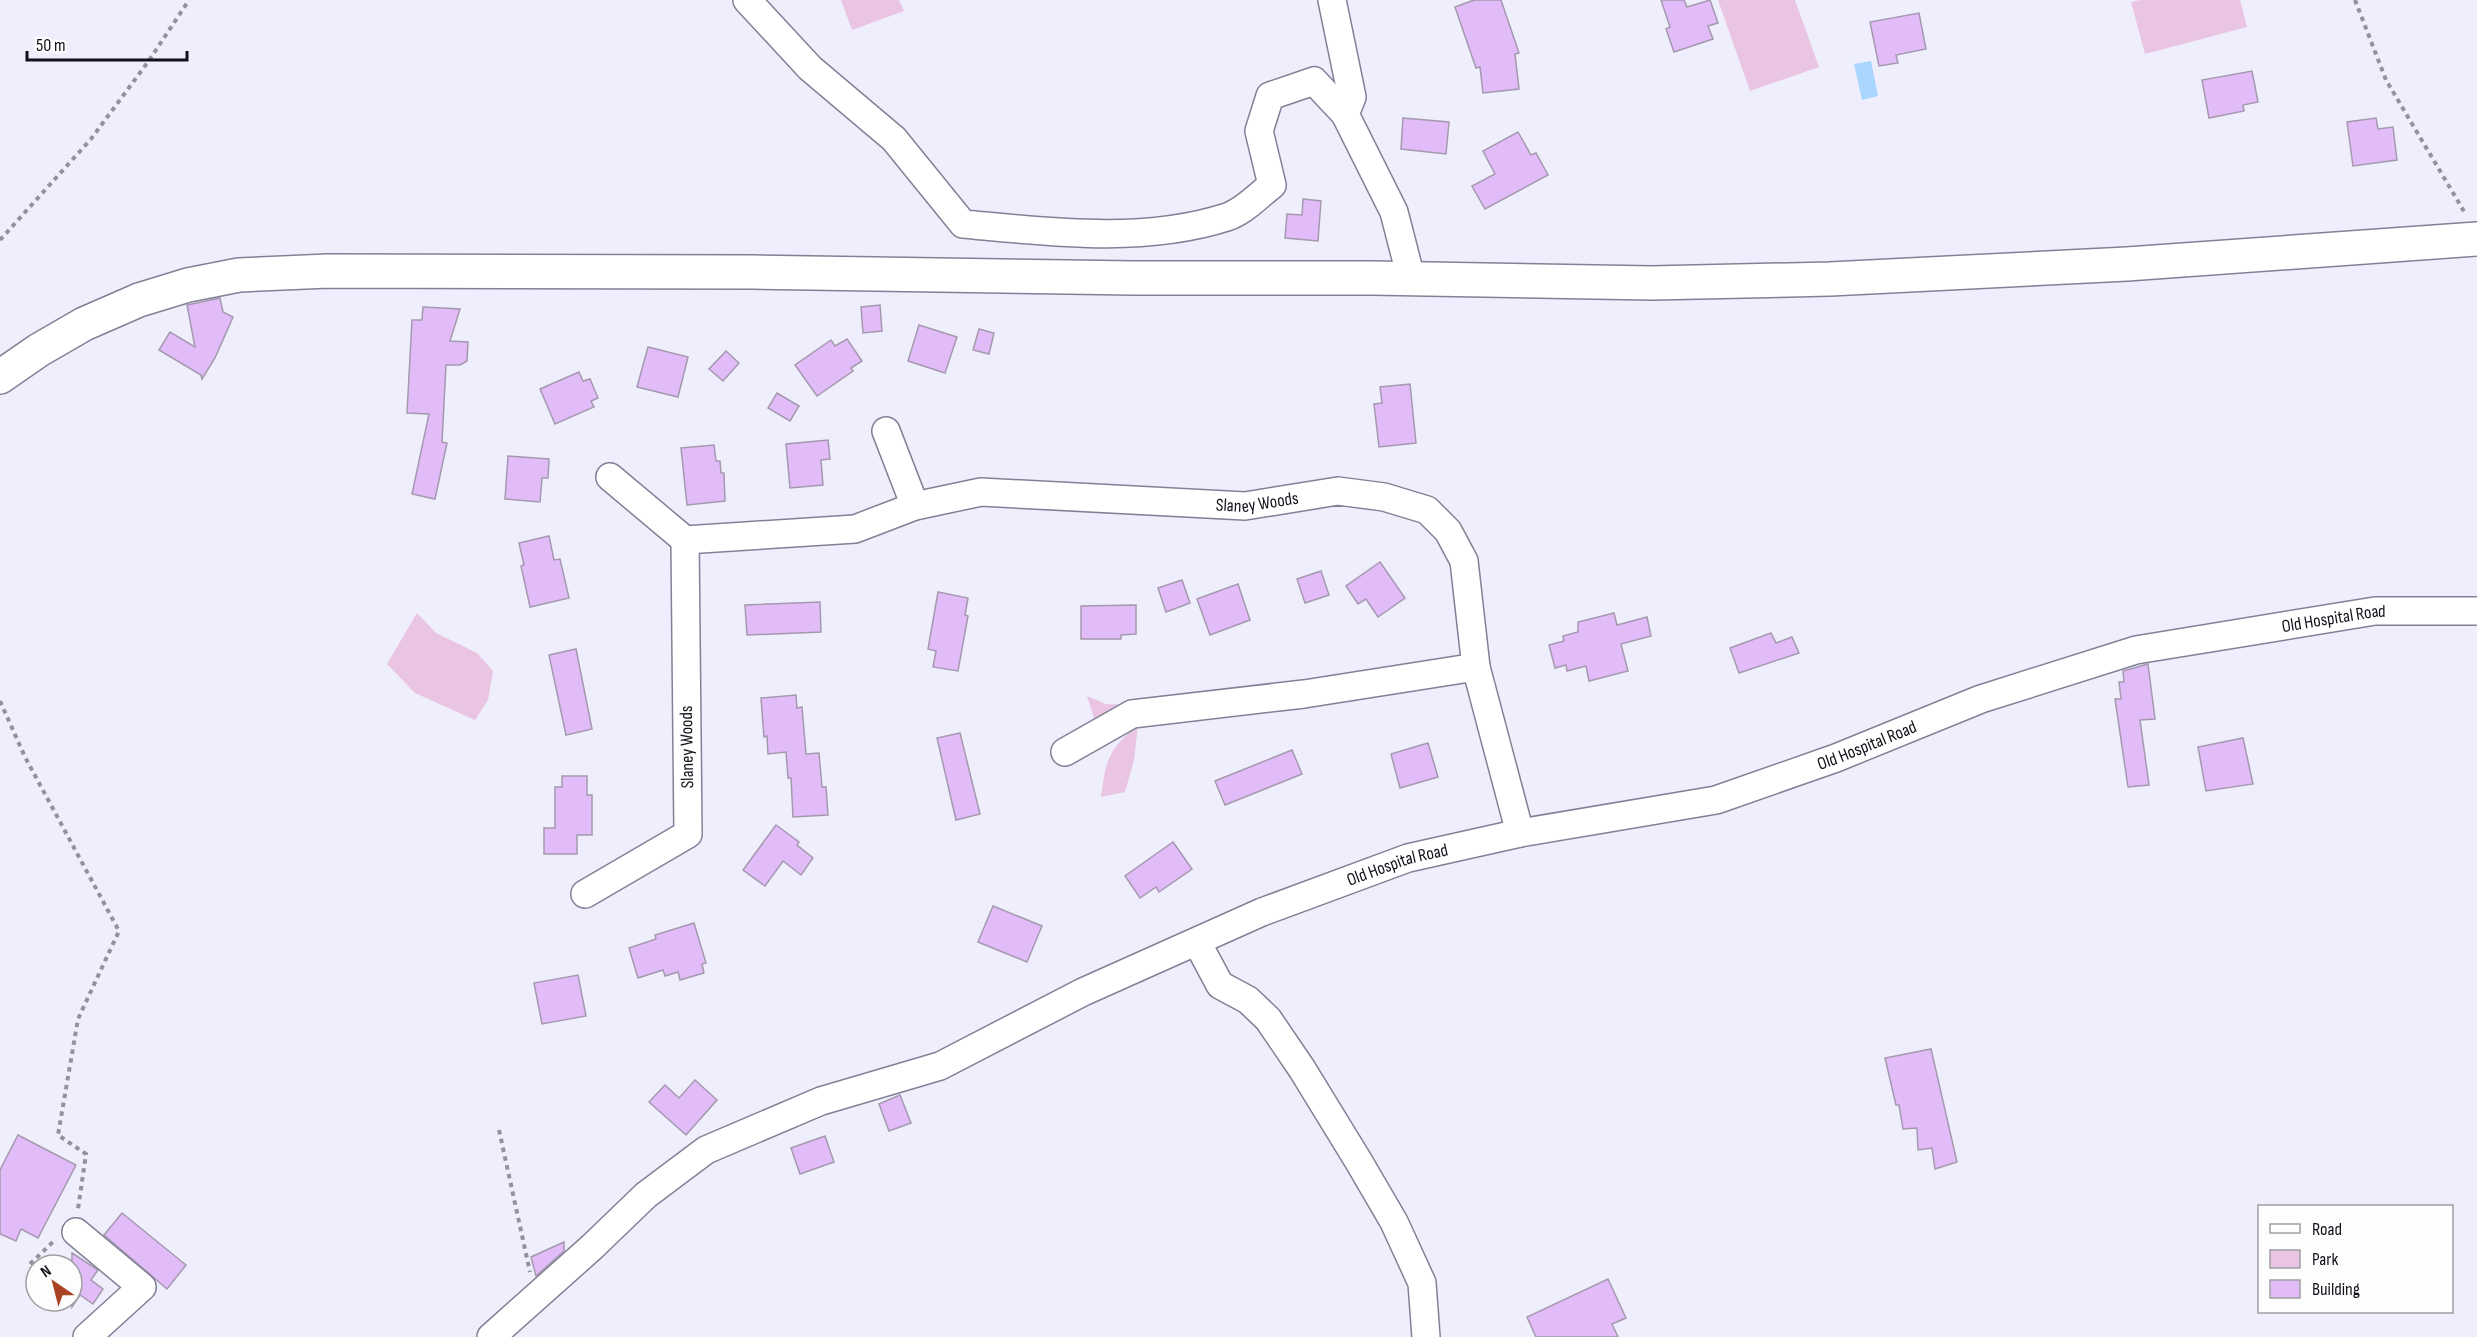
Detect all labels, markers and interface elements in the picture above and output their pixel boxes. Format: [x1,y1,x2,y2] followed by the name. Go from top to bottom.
[27,24,188,62] scale bar
[36,35,66,56] text: 50 m
[1215,487,1300,517] street label: Slaney Woods
[2280,600,2386,637] street label: Old Hospital Road
[676,705,698,789] street label: Slaney Woods
[1814,716,1920,774] street label: Old Hospital Road
[1344,839,1450,890] street label: Old Hospital Road
[2258,1205,2453,1313] legend
[2312,1219,2342,1240] text: Road
[2312,1249,2338,1270] text: Park
[24,1253,84,1313] north arrow
[37,1262,55,1282] text: N
[2312,1279,2360,1300] text: Building

